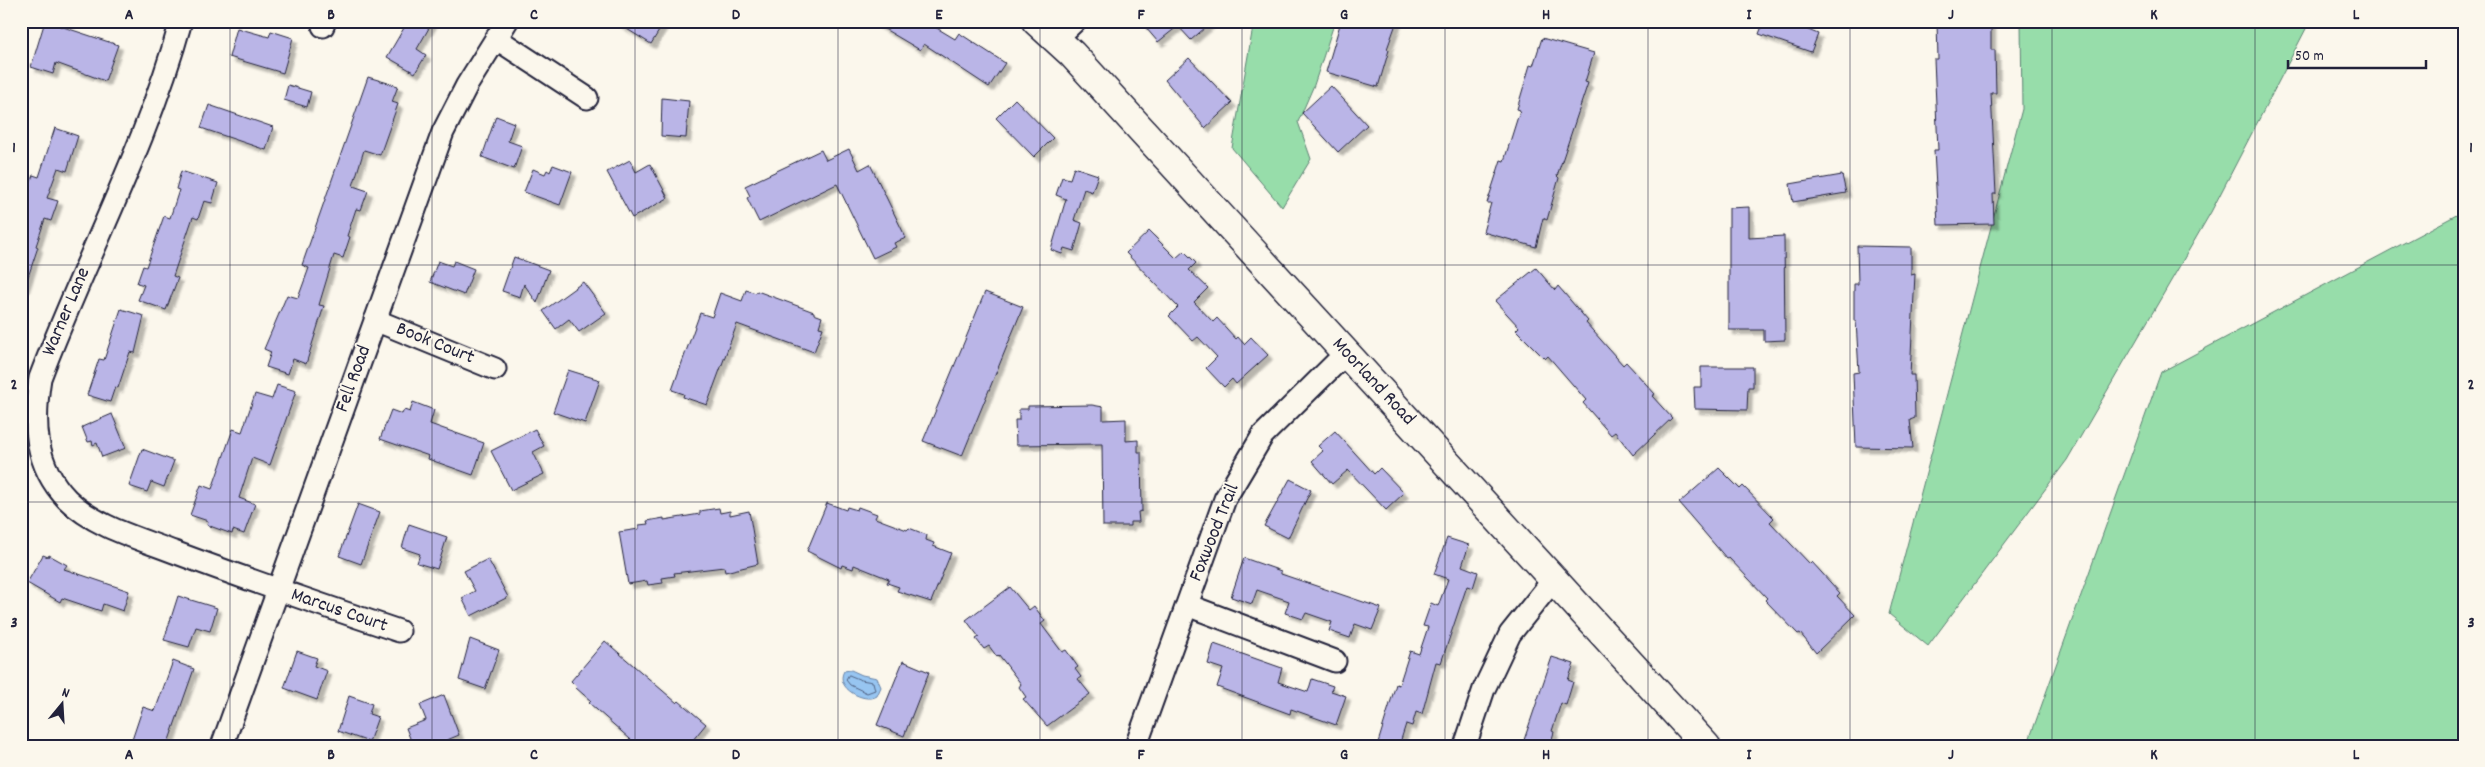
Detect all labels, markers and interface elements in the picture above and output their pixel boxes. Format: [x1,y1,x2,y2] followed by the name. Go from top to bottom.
[125,4,134,27] text: A
[327,4,335,27] text: B
[530,4,538,27] text: C
[732,4,741,27] text: D
[935,4,943,27] text: E
[1137,4,1145,27] text: F
[1340,4,1348,27] text: G
[1542,4,1550,27] text: H
[1747,4,1753,27] text: I
[1948,4,1954,27] text: J
[2150,4,2158,27] text: K
[2353,4,2360,27] text: L
[2288,38,2425,70] scale bar
[2295,46,2324,68] text: 50 m
[12,137,16,160] text: 1
[2469,137,2473,160] text: 1
[36,263,98,361] street label: Warner Lane
[392,316,478,372] street label: Book Court
[1325,332,1421,432] street label: Moorland Road
[329,342,379,416] street label: Fell Road
[11,374,18,397] text: 2
[2468,374,2475,397] text: 2
[1183,480,1247,586] street label: Foxwood Trail
[287,581,391,641] street label: Marcus Court
[10,612,18,635] text: 3
[2467,612,2475,635] text: 3
[38,680,88,730] north arrow
[59,683,72,704] text: N
[125,744,134,767] text: A
[327,744,335,767] text: B
[530,744,538,767] text: C
[732,744,741,767] text: D
[935,744,943,767] text: E
[1137,744,1145,767] text: F
[1340,744,1348,767] text: G
[1542,744,1550,767] text: H
[1747,744,1753,767] text: I
[1948,744,1954,767] text: J
[2150,744,2158,767] text: K
[2353,744,2360,767] text: L

